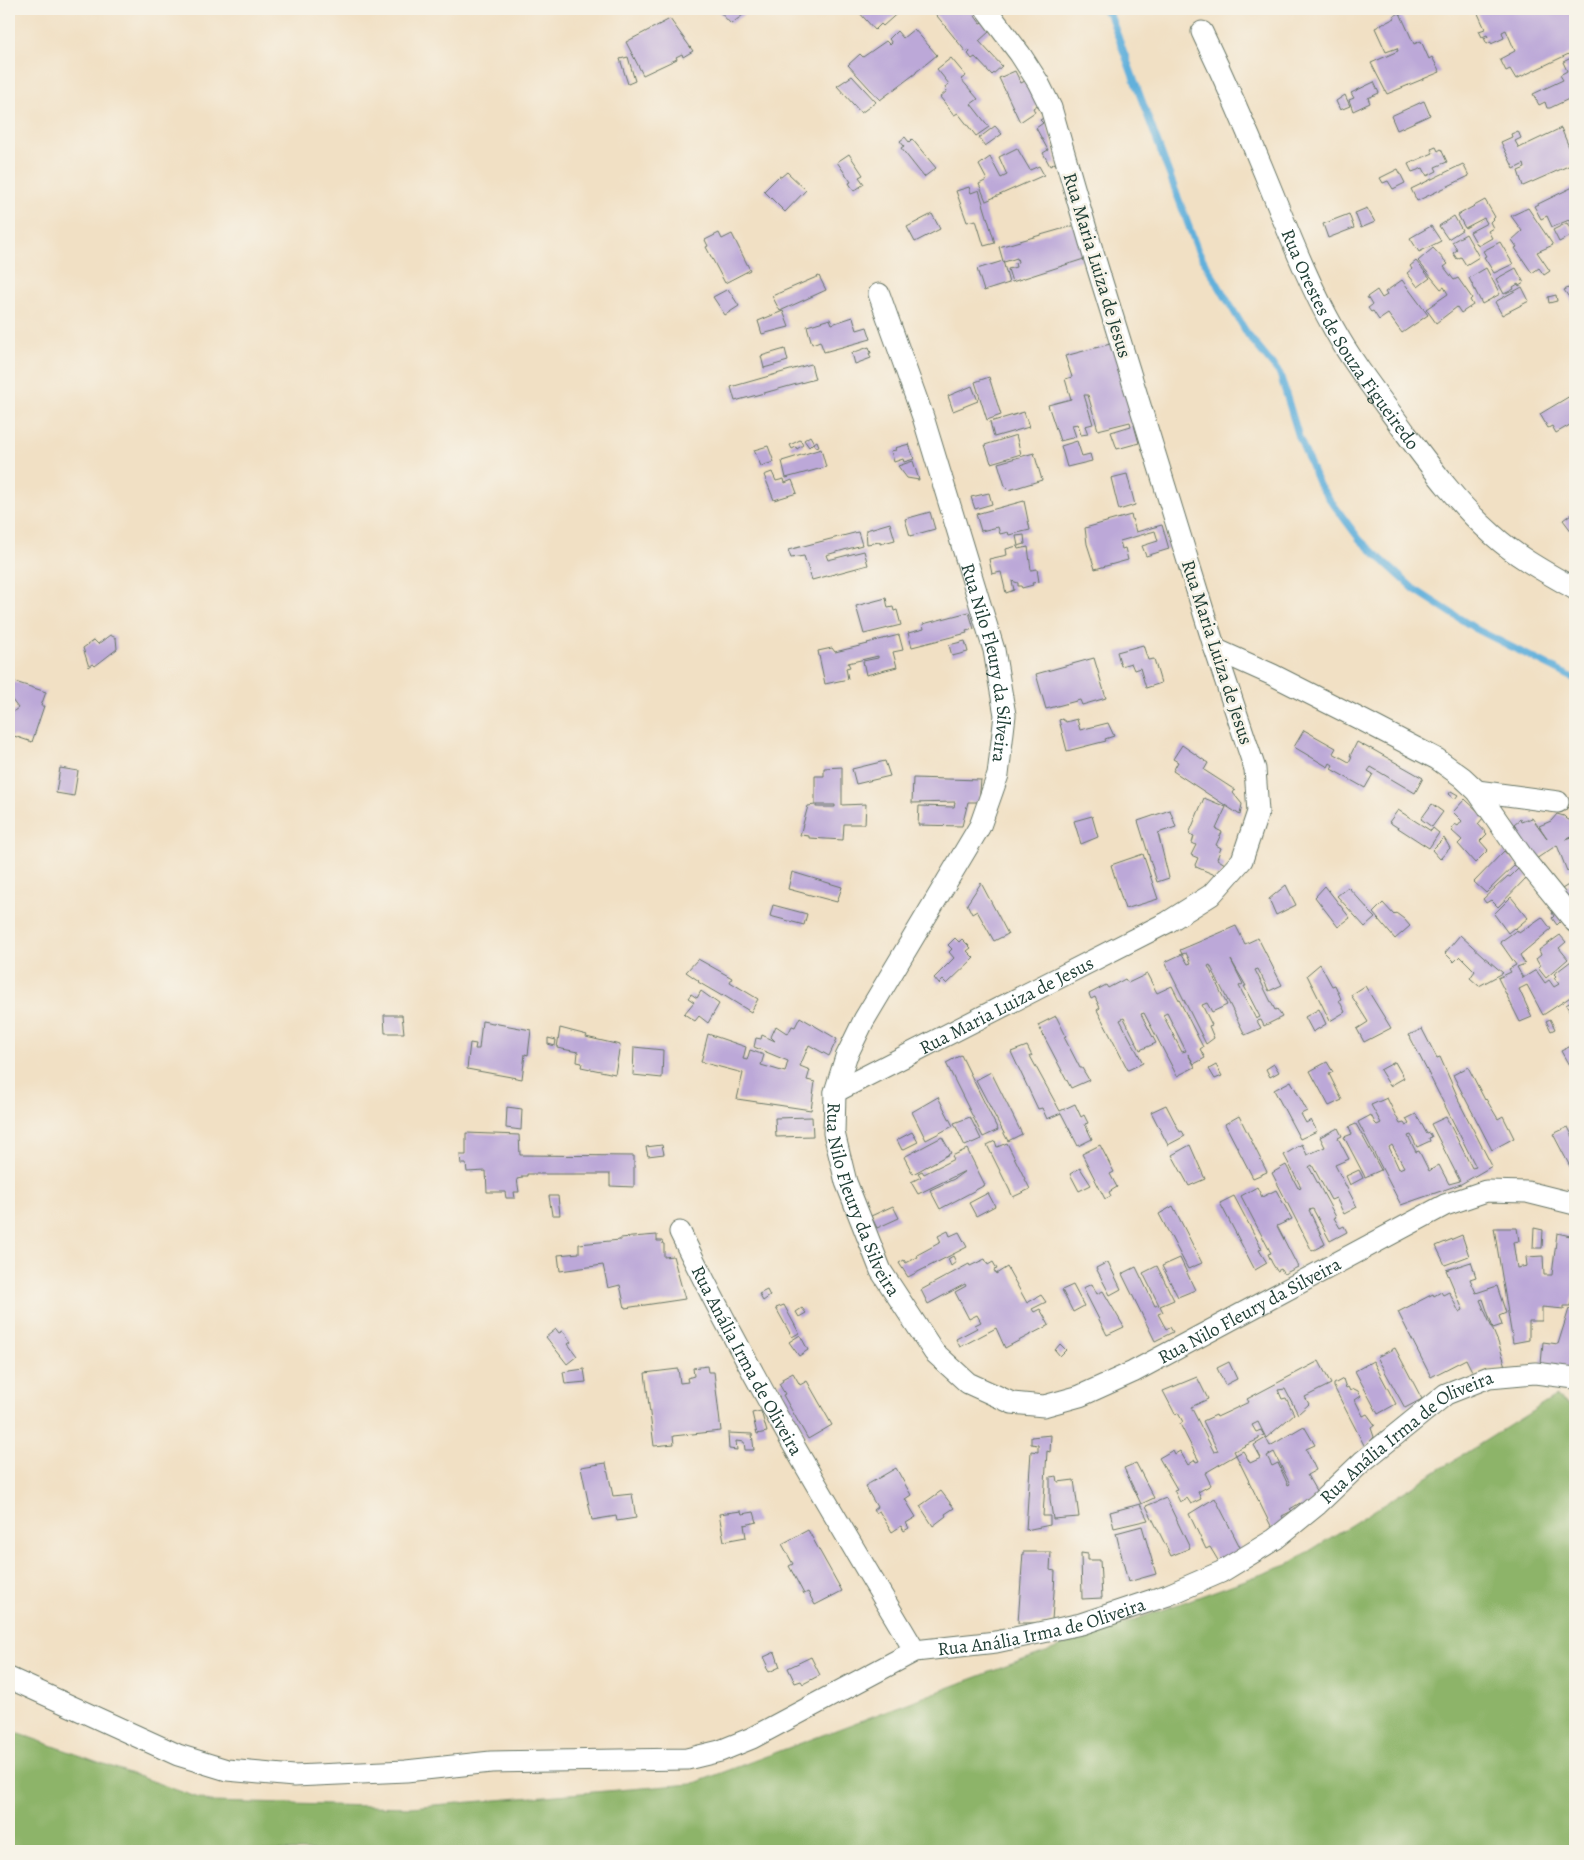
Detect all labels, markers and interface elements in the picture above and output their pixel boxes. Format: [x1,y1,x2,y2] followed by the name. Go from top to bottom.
[1056,169,1138,361] street label: Rua Maria Luiza de Jesus
[1274,225,1425,455] street label: Rua Orestes de Souza Figueiredo
[1175,557,1259,748] street label: Rua Maria Luiza de Jesus
[954,560,1017,764] street label: Rua Nilo Fleury da Silveira
[915,950,1098,1061] street label: Rua Maria Luiza de Jesus
[820,1102,906,1302] street label: Rua Nilo Fleury da Silveira
[1153,1251,1346,1370] street label: Rua Nilo Fleury da Silveira
[685,1261,809,1461] street label: Rua Anália Irma de Oliveira
[1314,1365,1498,1510] street label: Rua Anália Irma de Oliveira
[936,1591,1149,1662] street label: Rua Anália Irma de Oliveira

